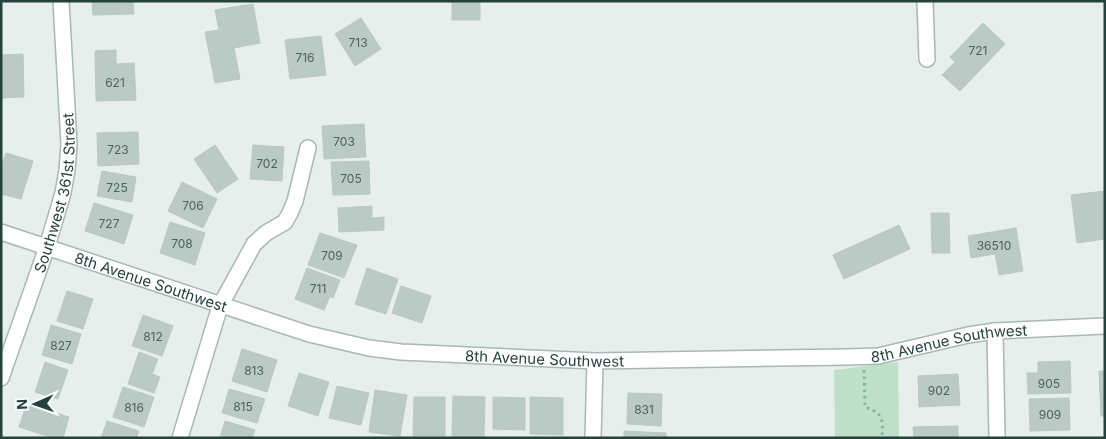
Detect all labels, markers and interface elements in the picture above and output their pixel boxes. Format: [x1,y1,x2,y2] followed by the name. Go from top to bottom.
[348,35,368,50] house number: 713
[969,43,988,58] house number: 721
[295,50,315,65] house number: 716
[105,75,125,90] house number: 621
[29,112,79,275] street label: Southwest 361st Street
[333,134,355,149] house number: 703
[107,142,129,157] house number: 723
[256,156,278,171] house number: 702
[340,171,362,186] house number: 705
[106,180,128,195] house number: 725
[182,198,204,213] house number: 706
[99,216,120,231] house number: 727
[171,236,193,251] house number: 708
[977,238,1011,253] house number: 36510
[72,248,230,316] street label: 8th Avenue Southwest
[321,248,343,263] house number: 709
[310,281,326,296] house number: 711
[871,320,1028,366] street label: 8th Avenue Southwest
[143,329,163,344] house number: 812
[50,338,72,353] house number: 827
[465,345,624,371] street label: 8th Avenue Southwest
[244,363,264,378] house number: 813
[1038,376,1060,391] house number: 905
[10,379,60,429] north arrow
[928,383,950,398] house number: 902
[13,399,30,410] text: N
[233,399,253,414] house number: 815
[124,400,144,415] house number: 816
[634,402,654,417] house number: 831
[1039,407,1061,422] house number: 909

